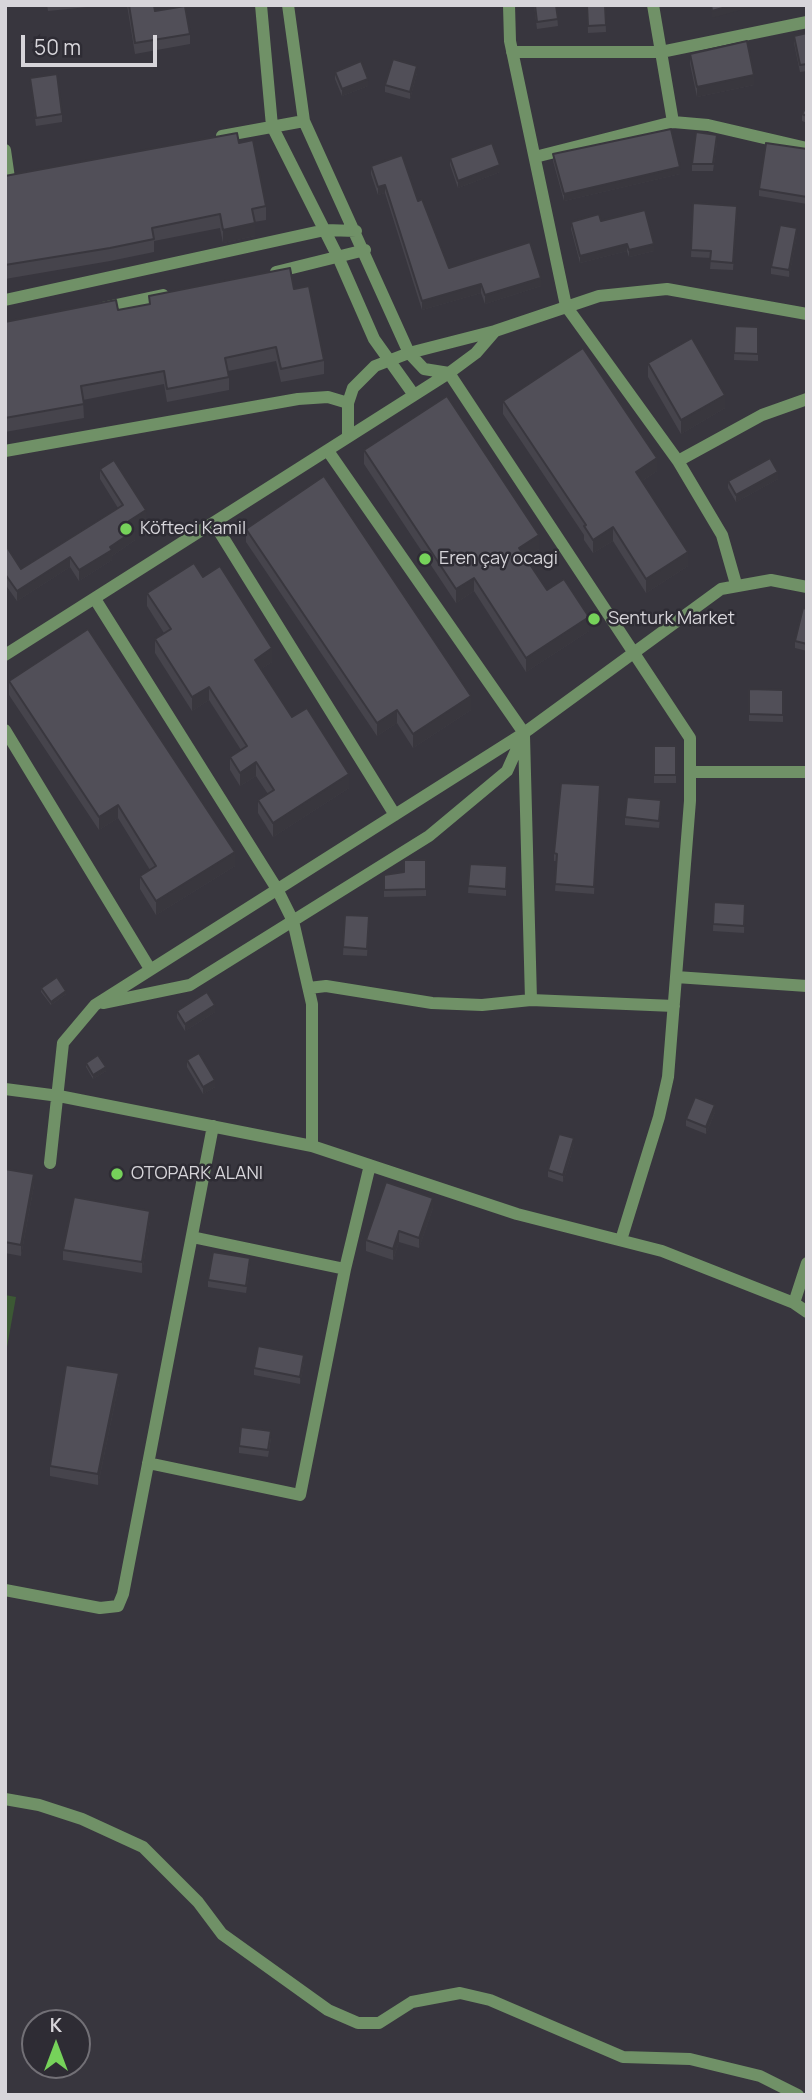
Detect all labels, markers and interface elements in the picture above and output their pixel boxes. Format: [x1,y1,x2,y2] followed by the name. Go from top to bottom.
[24,21,161,65] scale bar
[34,33,81,61] text: 50 m
[140,518,246,540] place label: Köfteci Kamil
[118,521,134,537] marker: Köfteci Kamil
[439,548,558,570] place label: Eren çay ocagi
[417,551,433,567] marker: Eren çay ocagi
[608,608,735,630] place label: Senturk Market
[586,611,602,627] marker: Senturk Market
[131,1163,263,1185] place label: OTOPARK ALANI
[109,1166,125,1182] marker: OTOPARK ALANI
[21,2009,91,2079] north arrow
[50,2012,62,2038] text: K

